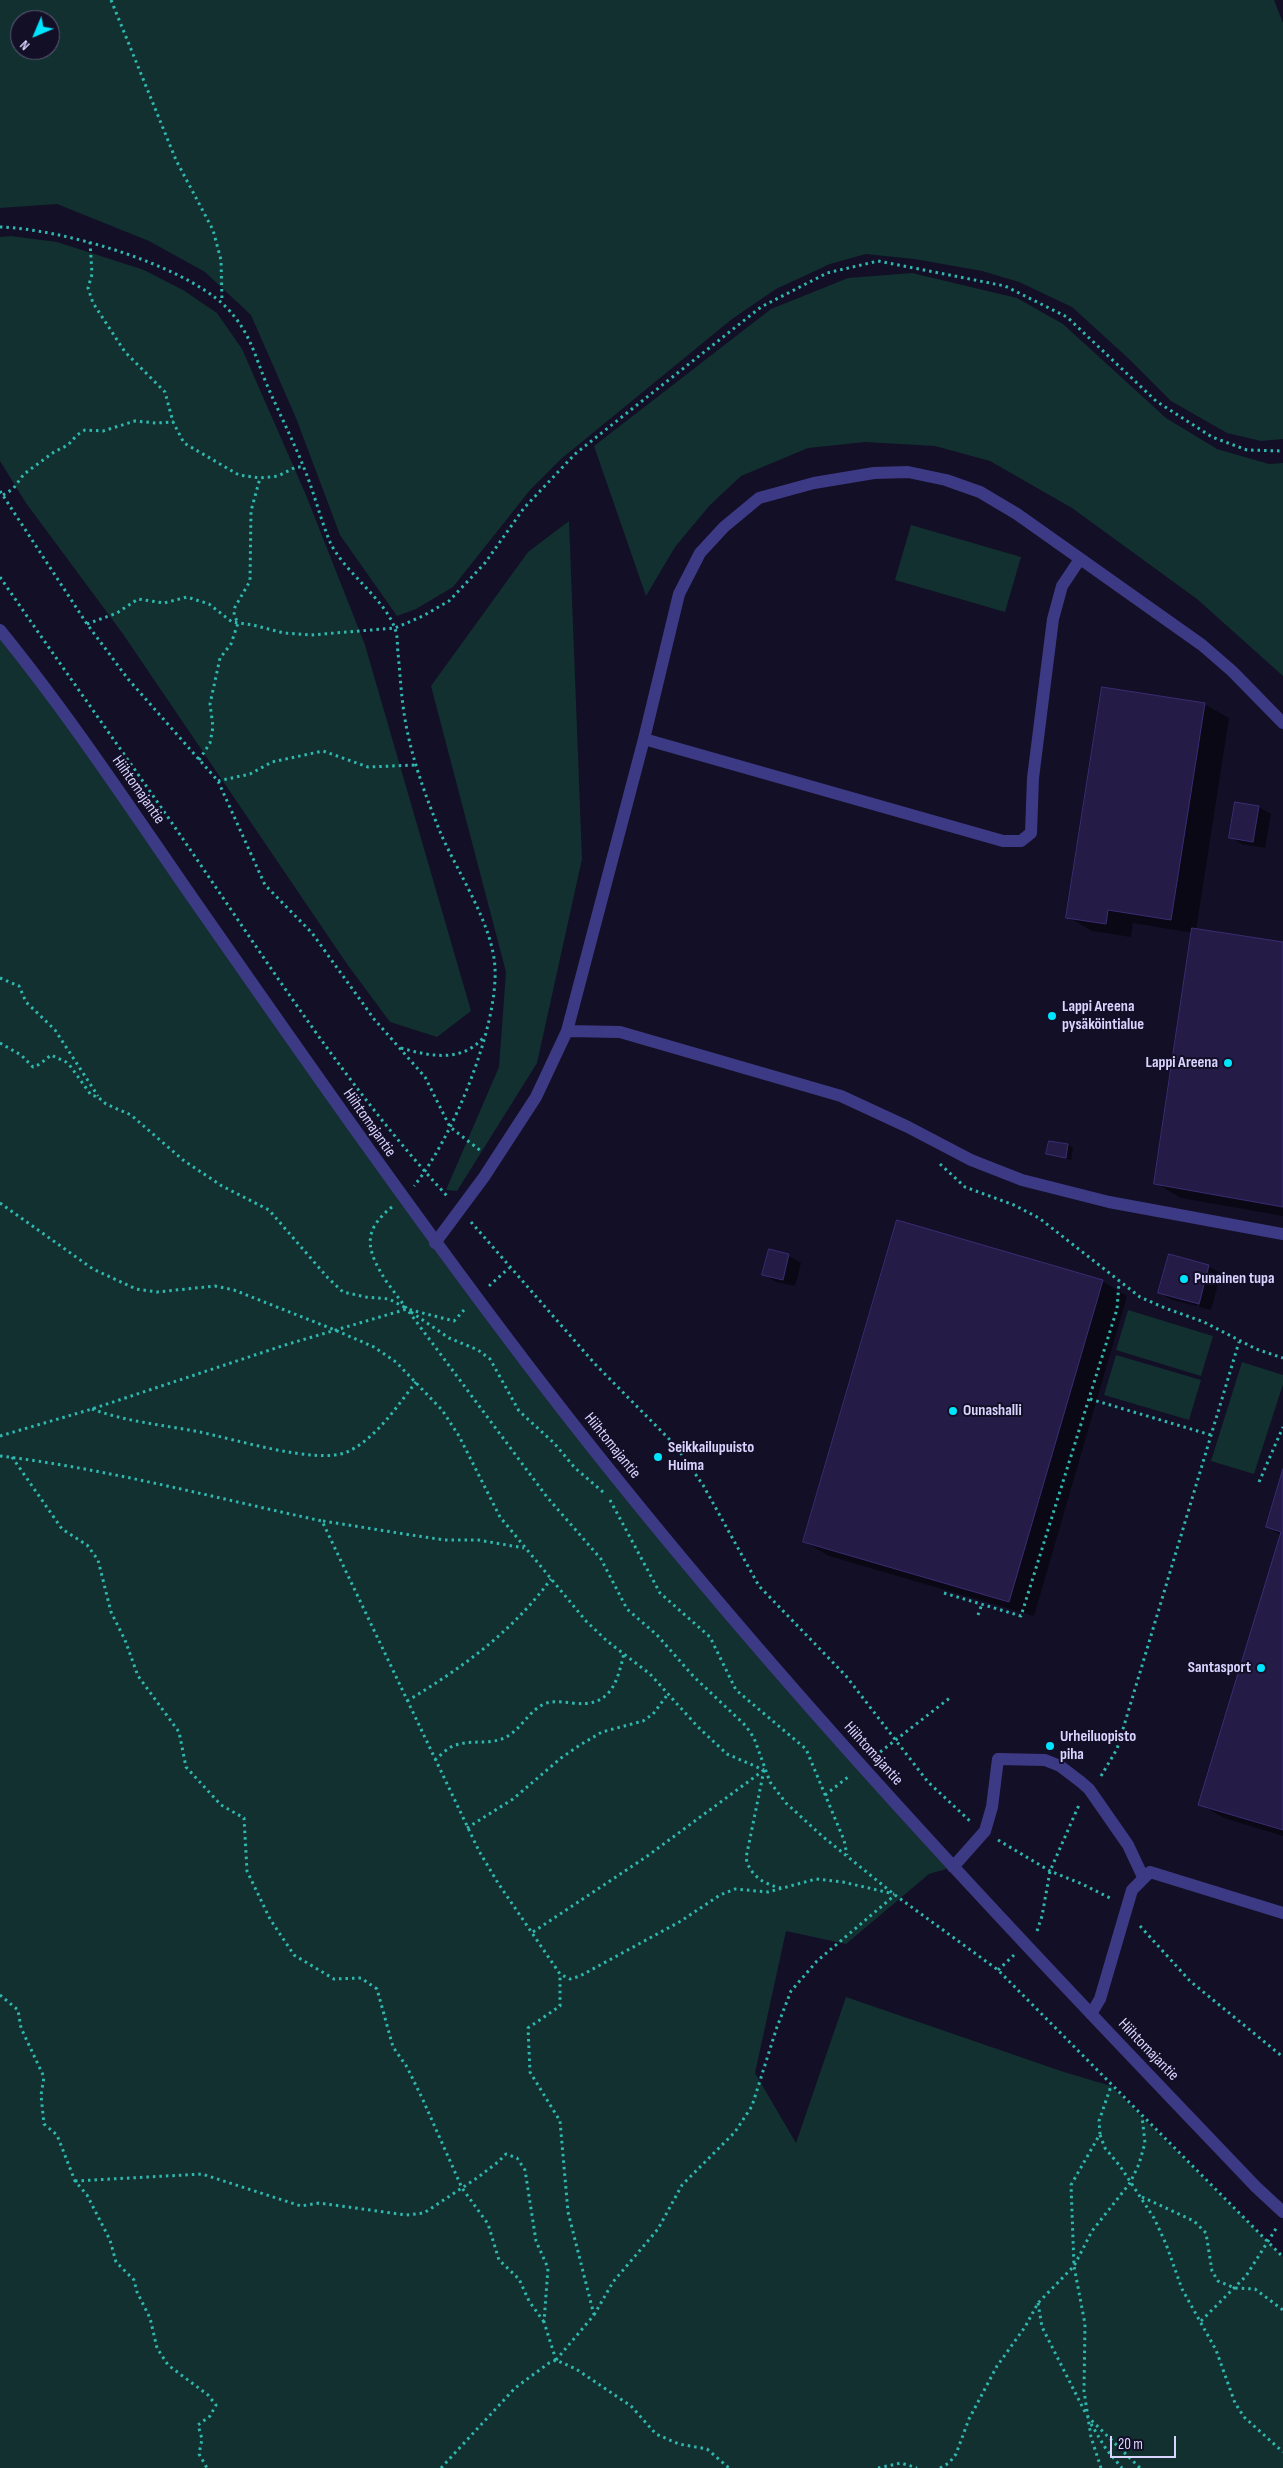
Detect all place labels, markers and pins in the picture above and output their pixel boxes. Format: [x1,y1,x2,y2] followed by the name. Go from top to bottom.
[1062,997,1144,1035] place label: Lappi Areena pysäköintialue
[1046,1010,1058,1022] marker: Lappi Areena pysäköintialue
[1146,1053,1218,1073] place label: Lappi Areena
[1222,1057,1234,1069] marker: Lappi Areena
[1194,1269,1274,1289] place label: Punainen tupa
[1178,1273,1190,1285] marker: Punainen tupa
[963,1401,1022,1421] place label: Ounashalli
[947,1405,959,1417] marker: Ounashalli
[668,1438,754,1476] place label: Seikkailupuisto Huima
[652,1451,664,1463] marker: Seikkailupuisto Huima
[1188,1658,1251,1678] place label: Santasport
[1255,1662,1267,1674] marker: Santasport
[1060,1727,1136,1765] place label: Urheiluopisto piha
[1044,1740,1056,1752] marker: Urheiluopisto piha

